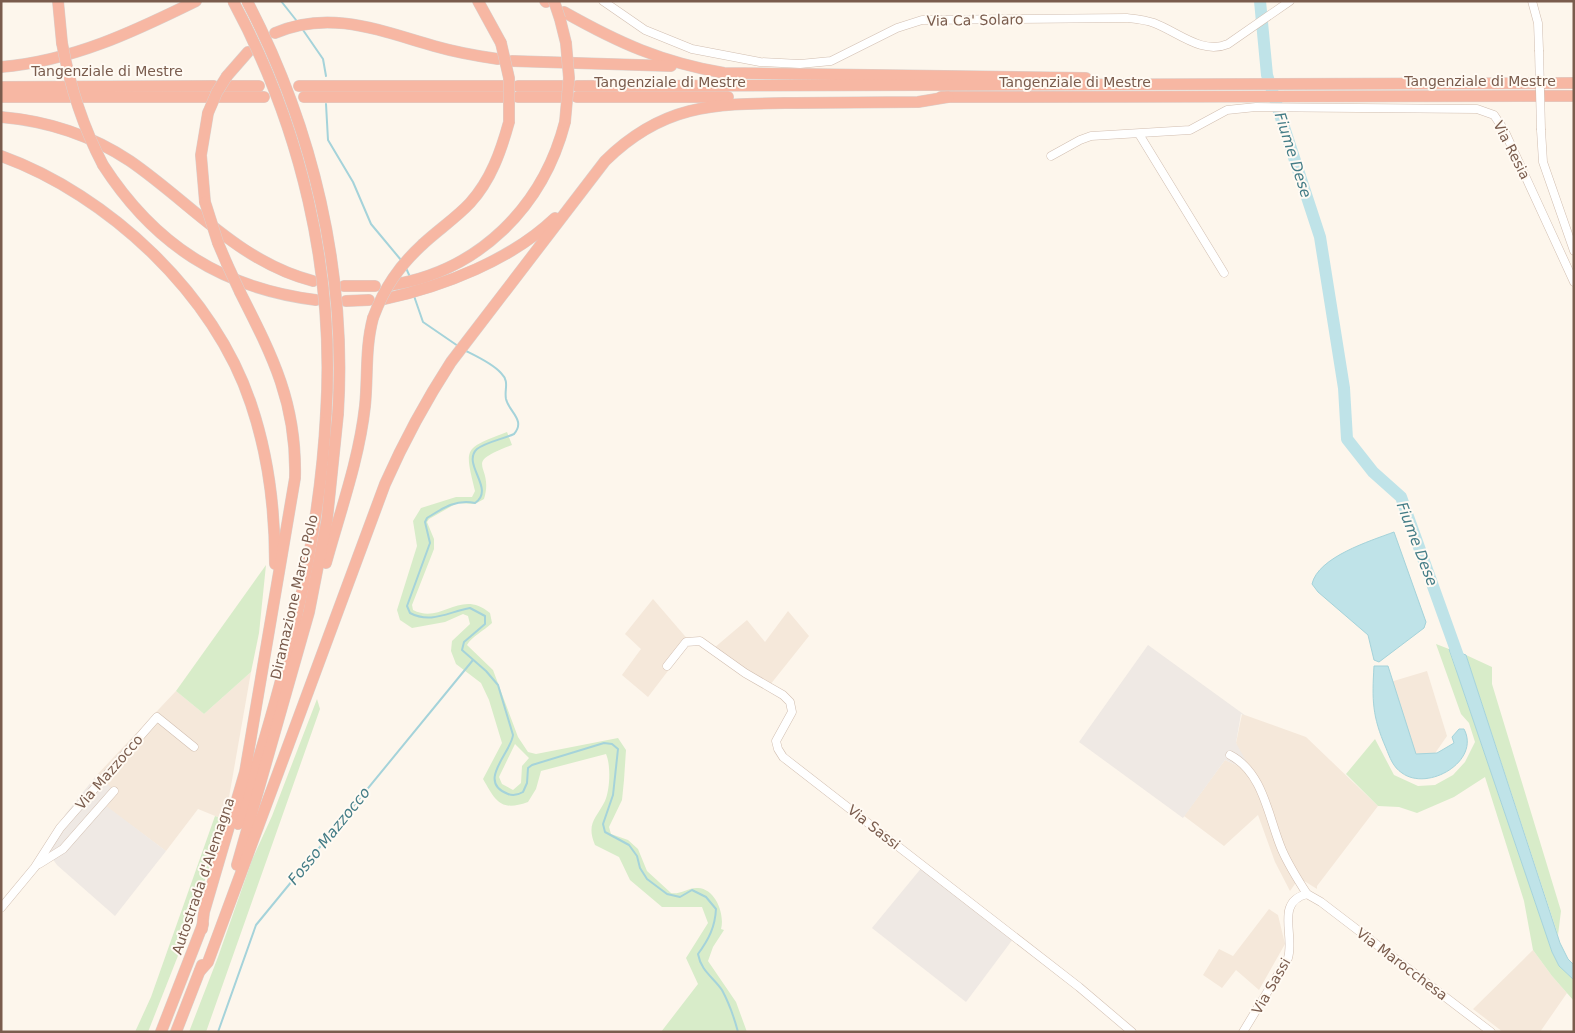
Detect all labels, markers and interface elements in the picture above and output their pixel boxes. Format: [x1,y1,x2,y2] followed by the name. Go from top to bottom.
[926,11,1024,29] street label: Via Ca' Solaro
[30,63,183,79] street label: Tangenziale di Mestre
[1403,73,1556,89] street label: Tangenziale di Mestre
[593,74,746,90] street label: Tangenziale di Mestre
[998,74,1151,90] street label: Tangenziale di Mestre
[1271,110,1315,200] water label: Fiume Dese
[1490,118,1534,182] street label: Via Resia
[1393,499,1441,589] water label: Fiume Dese
[267,513,321,681] street label: Diramazione Marco Polo
[72,731,146,813] street label: Via Mazzocco
[284,784,374,888] water label: Fosso Mazzocco
[169,795,237,957] street label: Autostrada d'Alemagna
[845,802,903,852] street label: Via Sassi
[1353,925,1451,1003] street label: Via Marocchesa
[1249,955,1293,1017] street label: Via Sassi

